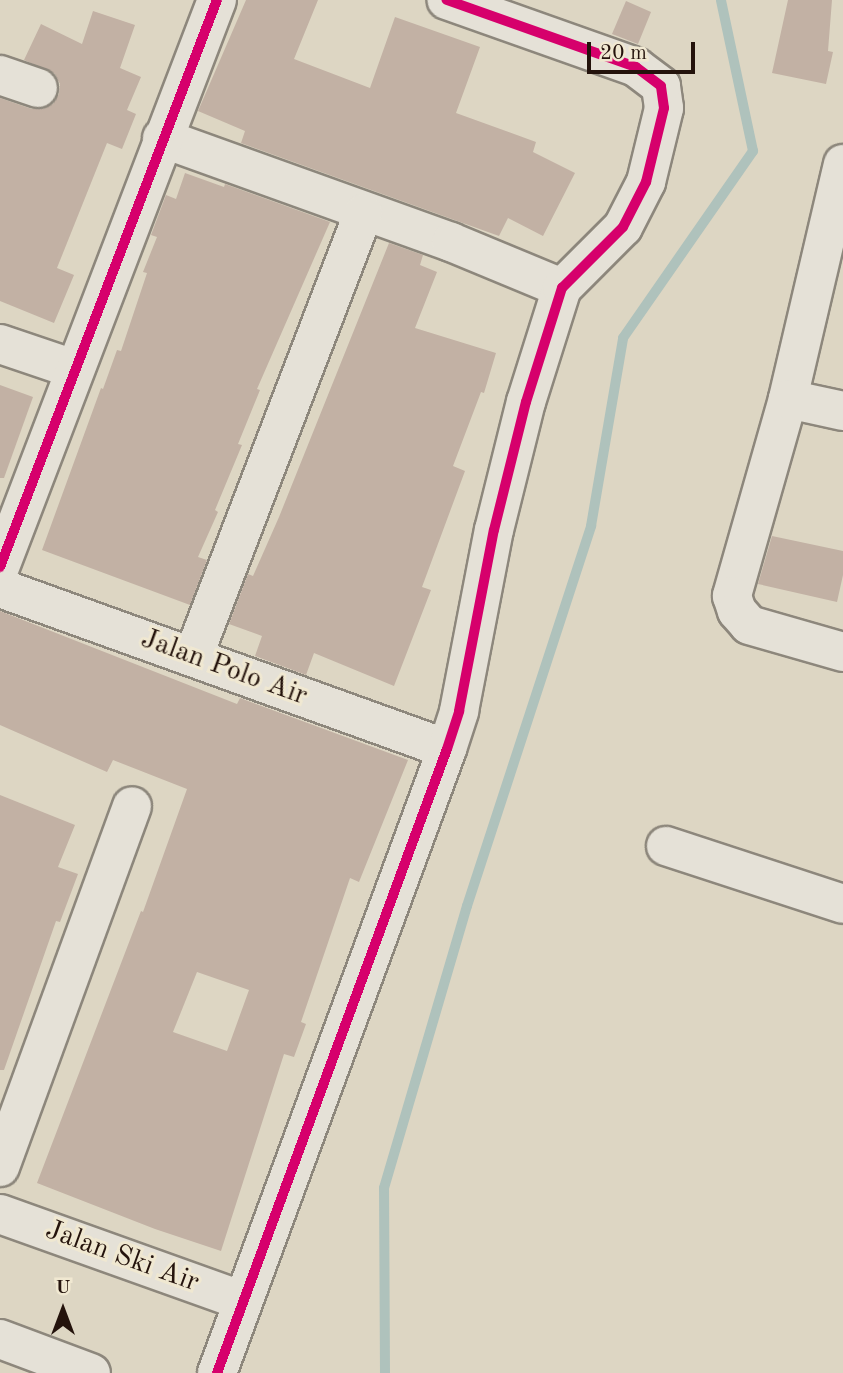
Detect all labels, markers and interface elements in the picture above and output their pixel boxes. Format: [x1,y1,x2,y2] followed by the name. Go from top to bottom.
[591,28,700,72] scale bar
[600,43,647,64] text: 20 m
[136,622,312,714] street label: Jalan Polo Air
[41,1214,203,1300] street label: Jalan Ski Air
[28,1275,98,1345] north arrow
[55,1279,71,1298] text: U

